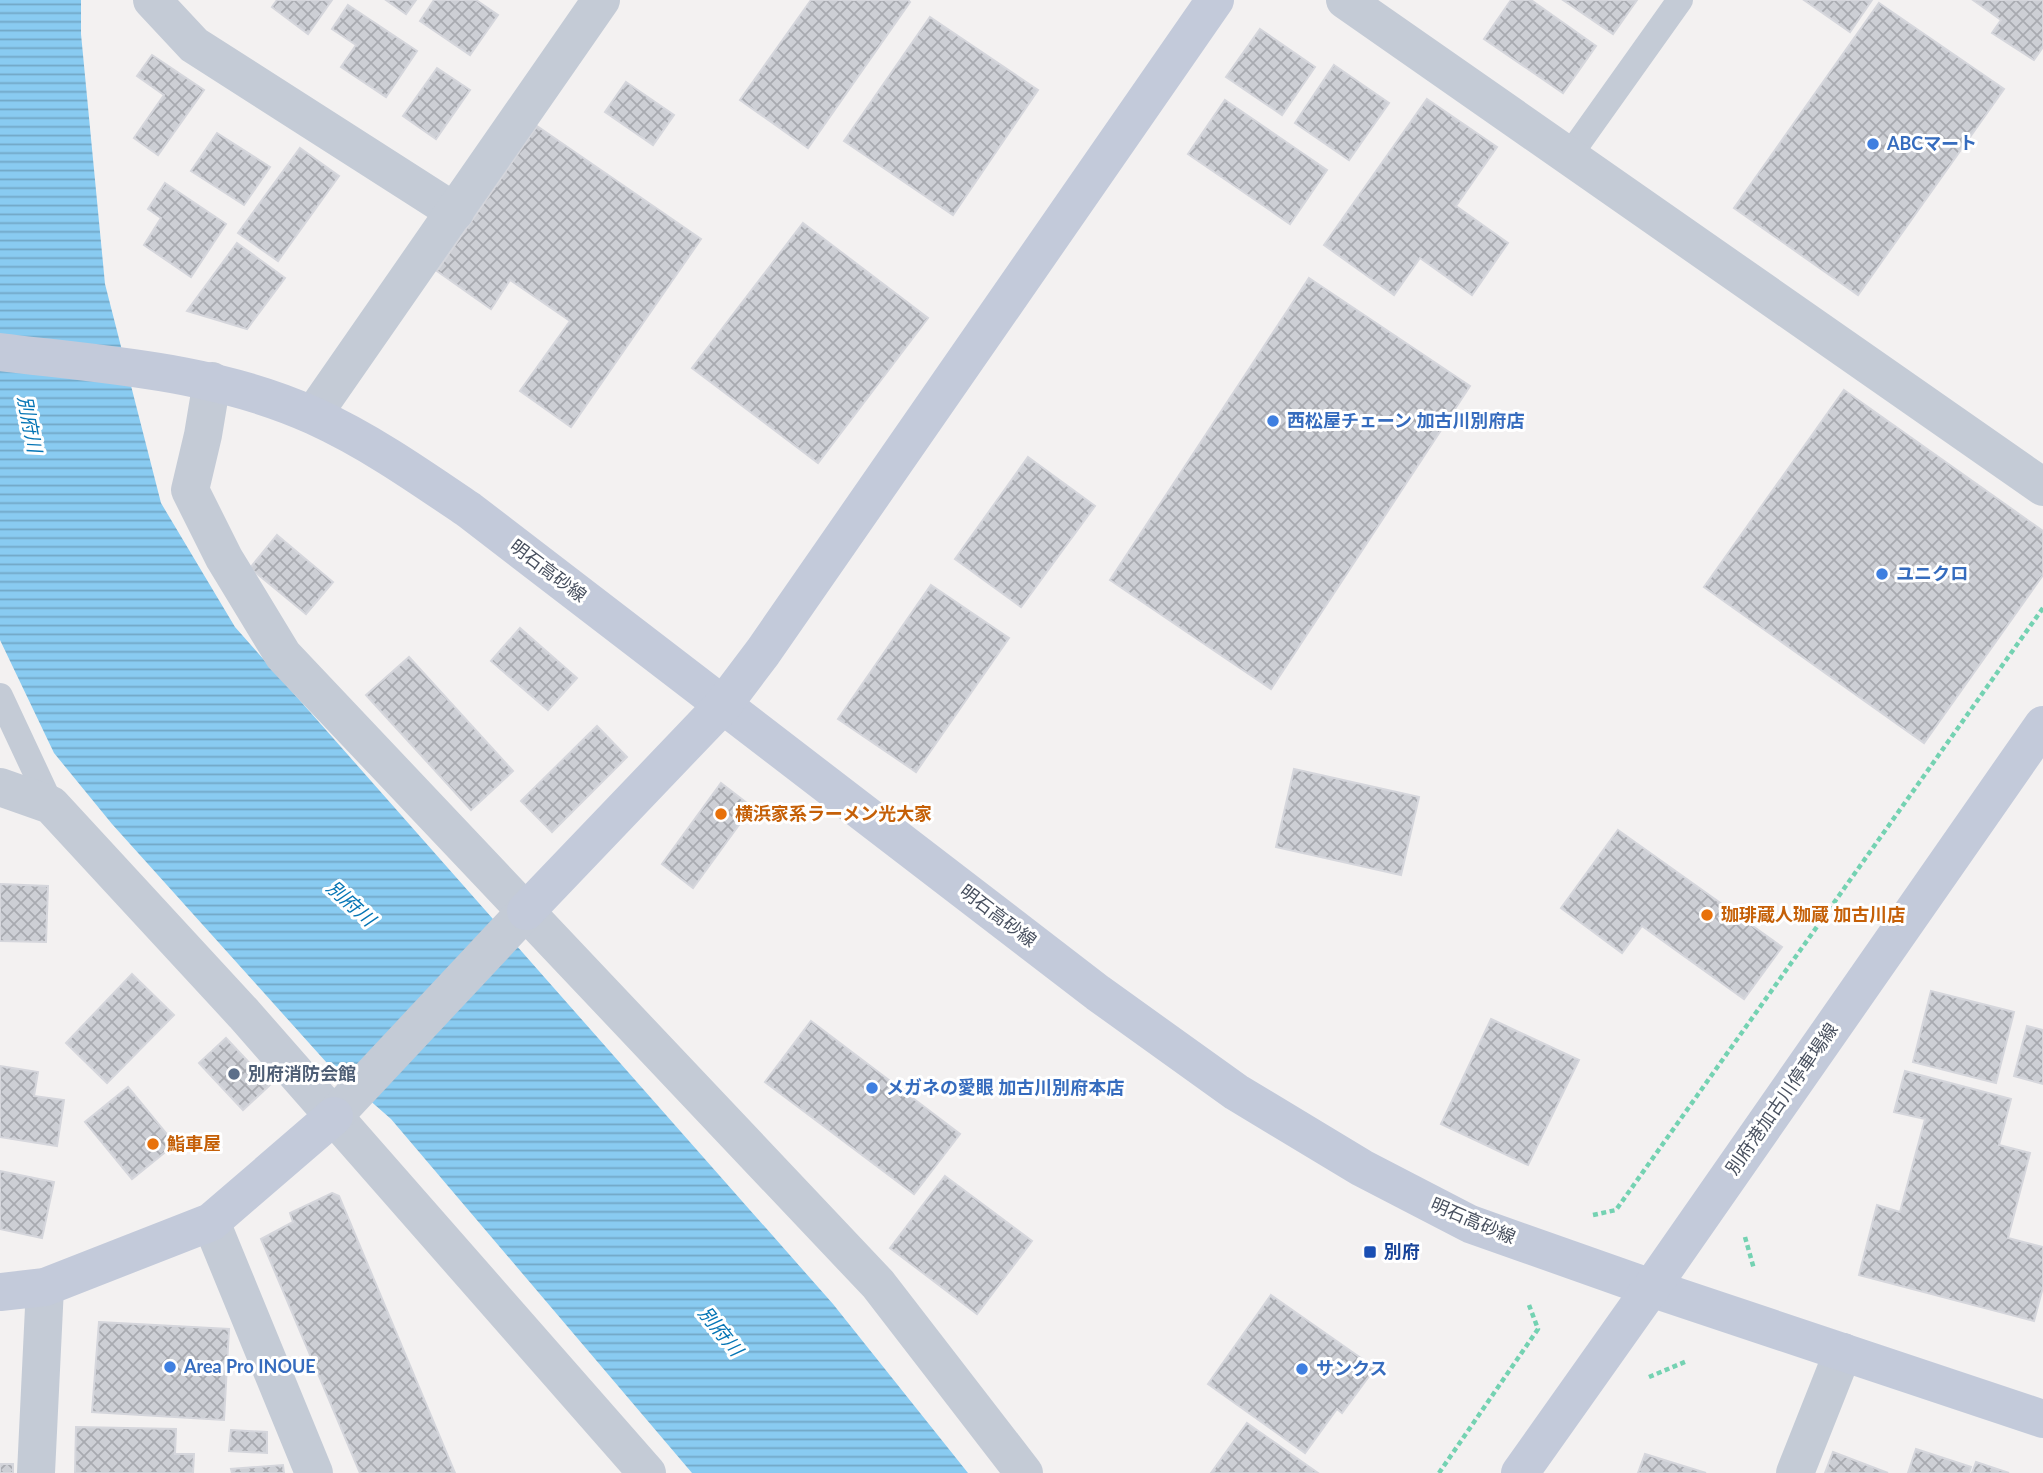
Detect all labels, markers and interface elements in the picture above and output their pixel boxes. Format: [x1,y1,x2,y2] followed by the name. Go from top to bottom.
[1886,132,1977,154] place label: ABCマート
[1865,136,1881,152] marker: ABCマート
[14,394,48,456] water label: 別府川
[1287,409,1524,431] place label: 西松屋チェーン 加古川別府店
[1265,413,1281,429] marker: 西松屋チェーン 加古川別府店
[506,534,591,606] street label: 明石高砂線
[1896,562,1968,584] place label: ユニクロ
[1874,566,1890,582] marker: ユニクロ
[735,802,932,824] place label: 横浜家系ラーメン光大家
[713,806,729,822] marker: 横浜家系ラーメン光大家
[322,875,382,932] water label: 別府川
[956,879,1041,951] street label: 明石高砂線
[1721,903,1905,925] place label: 珈琲蔵人珈蔵 加古川店
[1699,907,1715,923] marker: 珈琲蔵人珈蔵 加古川店
[1721,1018,1842,1178] street label: 別府港加古川停車場線
[248,1062,356,1084] place label: 別府消防会館
[226,1066,242,1082] marker: 別府消防会館
[886,1076,1124,1098] place label: メガネの愛眼 加古川別府本店
[864,1080,880,1096] marker: メガネの愛眼 加古川別府本店
[167,1132,221,1154] place label: 鮨車屋
[145,1136,161,1152] marker: 鮨車屋
[1428,1192,1519,1248] street label: 明石高砂線
[1384,1240,1420,1262] place label: 別府
[1362,1244,1378,1260] marker: 別府
[695,1301,750,1362] water label: 別府川
[183,1355,316,1377] place label: Area Pro INOUE
[1316,1357,1387,1379] place label: サンクス
[162,1359,178,1375] marker: Area Pro INOUE
[1294,1361,1310,1377] marker: サンクス

